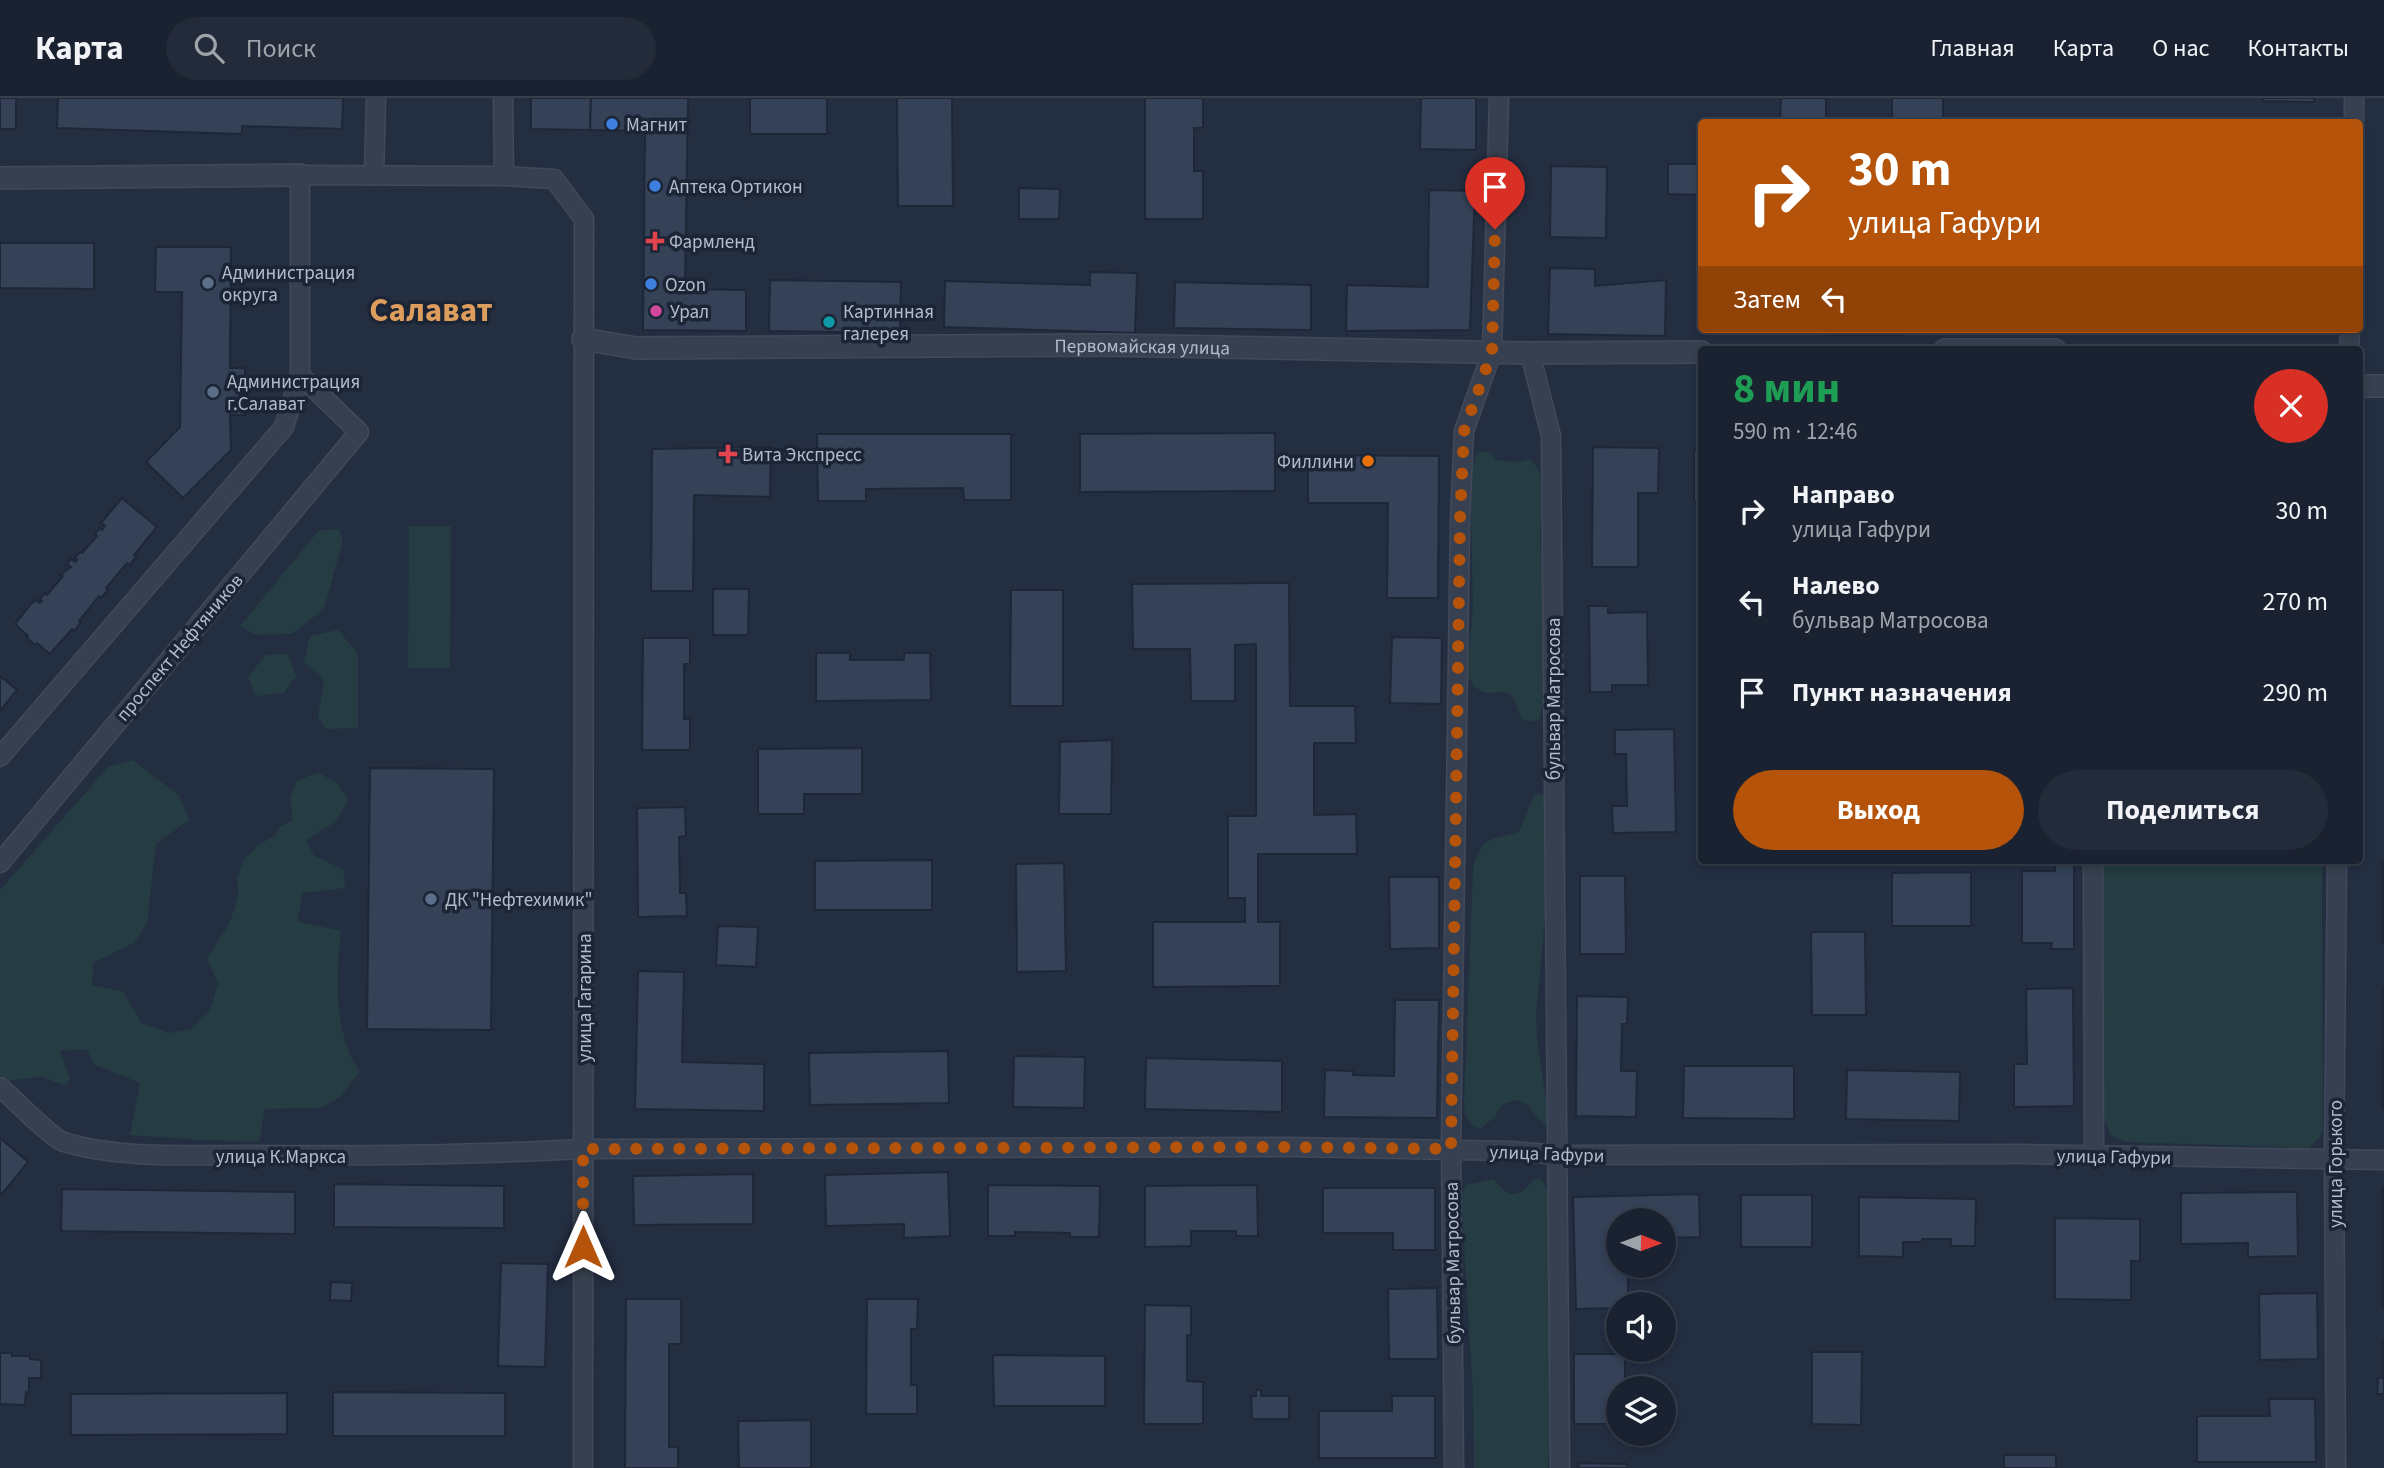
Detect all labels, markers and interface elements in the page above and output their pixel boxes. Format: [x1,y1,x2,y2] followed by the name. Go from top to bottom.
[166,17,656,80] search box
[35,25,124,72] text: Карта
[190,29,228,67] icon: search
[246,30,316,67] text: Поиск
[1930,31,2015,66] text: Главная
[2053,31,2114,66] text: Карта
[2152,31,2209,66] text: О нас
[2247,31,2349,66] text: Контакты
[626,112,688,139] place label: Магнит
[604,116,620,132] marker: Магнит
[1848,135,1952,205] text: 30 m
[1733,147,1824,238] icon: right
[1465,157,1525,229] pin
[1476,168,1514,206] icon: arrive
[669,174,803,201] place label: Аптека Ортикон
[647,178,663,194] marker: Аптека Ортикон
[1848,200,2042,246] text: улица Гафури
[669,229,755,256] place label: Фармленд
[647,233,663,249] marker: Фармленд
[222,260,355,309] place label: Администрация округа
[665,272,706,299] place label: Ozon
[200,275,216,291] marker: Администрация округа
[643,276,659,292] marker: Ozon
[1815,280,1853,318] icon: left
[1733,281,1801,318] text: Затем
[369,287,493,334] district label: Салават
[670,299,709,326] place label: Урал
[843,299,934,348] place label: Картинная галерея
[648,303,664,319] marker: Урал
[821,314,837,330] marker: Картинная галерея
[1054,333,1230,362] street label: Первомайская улица
[1733,359,1840,419] text: 8 мин
[227,369,360,418] place label: Администрация г.Салават
[2254,369,2328,443] button: close
[205,384,221,400] marker: Администрация г.Салават
[1733,415,1857,448] text: 590 m · 12:46
[742,442,862,469] place label: Вита Экспресс
[720,446,736,462] marker: Вита Экспресс
[1277,449,1354,476] place label: Филлини
[1360,453,1376,469] marker: Филлини
[1792,476,1895,513] text: Направо
[1733,492,1771,530] icon: right
[2275,492,2328,529] text: 30 m
[1792,513,1931,546] text: улица Гафури
[1792,567,1880,604] text: Налево
[110,568,250,728] street label: проспект Нефтяников
[1733,583,1771,621] icon: left
[2262,583,2328,620] text: 270 m
[1792,604,1989,637] text: бульвар Матросова
[1541,618,1568,780] street label: бульвар Матросова
[1733,674,1771,712] icon: arrive
[1792,674,2012,711] text: Пункт назначения
[2262,674,2328,711] text: 290 m
[1733,770,2024,850] button: Выход
[2038,770,2328,850] button: Поделиться
[445,887,593,914] place label: ДК "Нефтехимик"
[423,891,439,907] marker: ДК "Нефтехимик"
[572,933,599,1063] street label: улица Гагарина
[2323,1100,2350,1228] street label: улица Горького
[1489,1139,1605,1170] street label: улица Гафури
[2056,1143,2172,1172] street label: улица Гафури
[216,1144,346,1171] street label: улица К.Маркса
[1439,1182,1468,1344] street label: бульвар Матросова
[1606,1208,1676,1278] north arrow
[1606,1208,1676,1446] map controls
[546,1210,620,1284] position arrow
[1606,1292,1676,1362] button: sound
[1606,1376,1676,1446] button: layers

